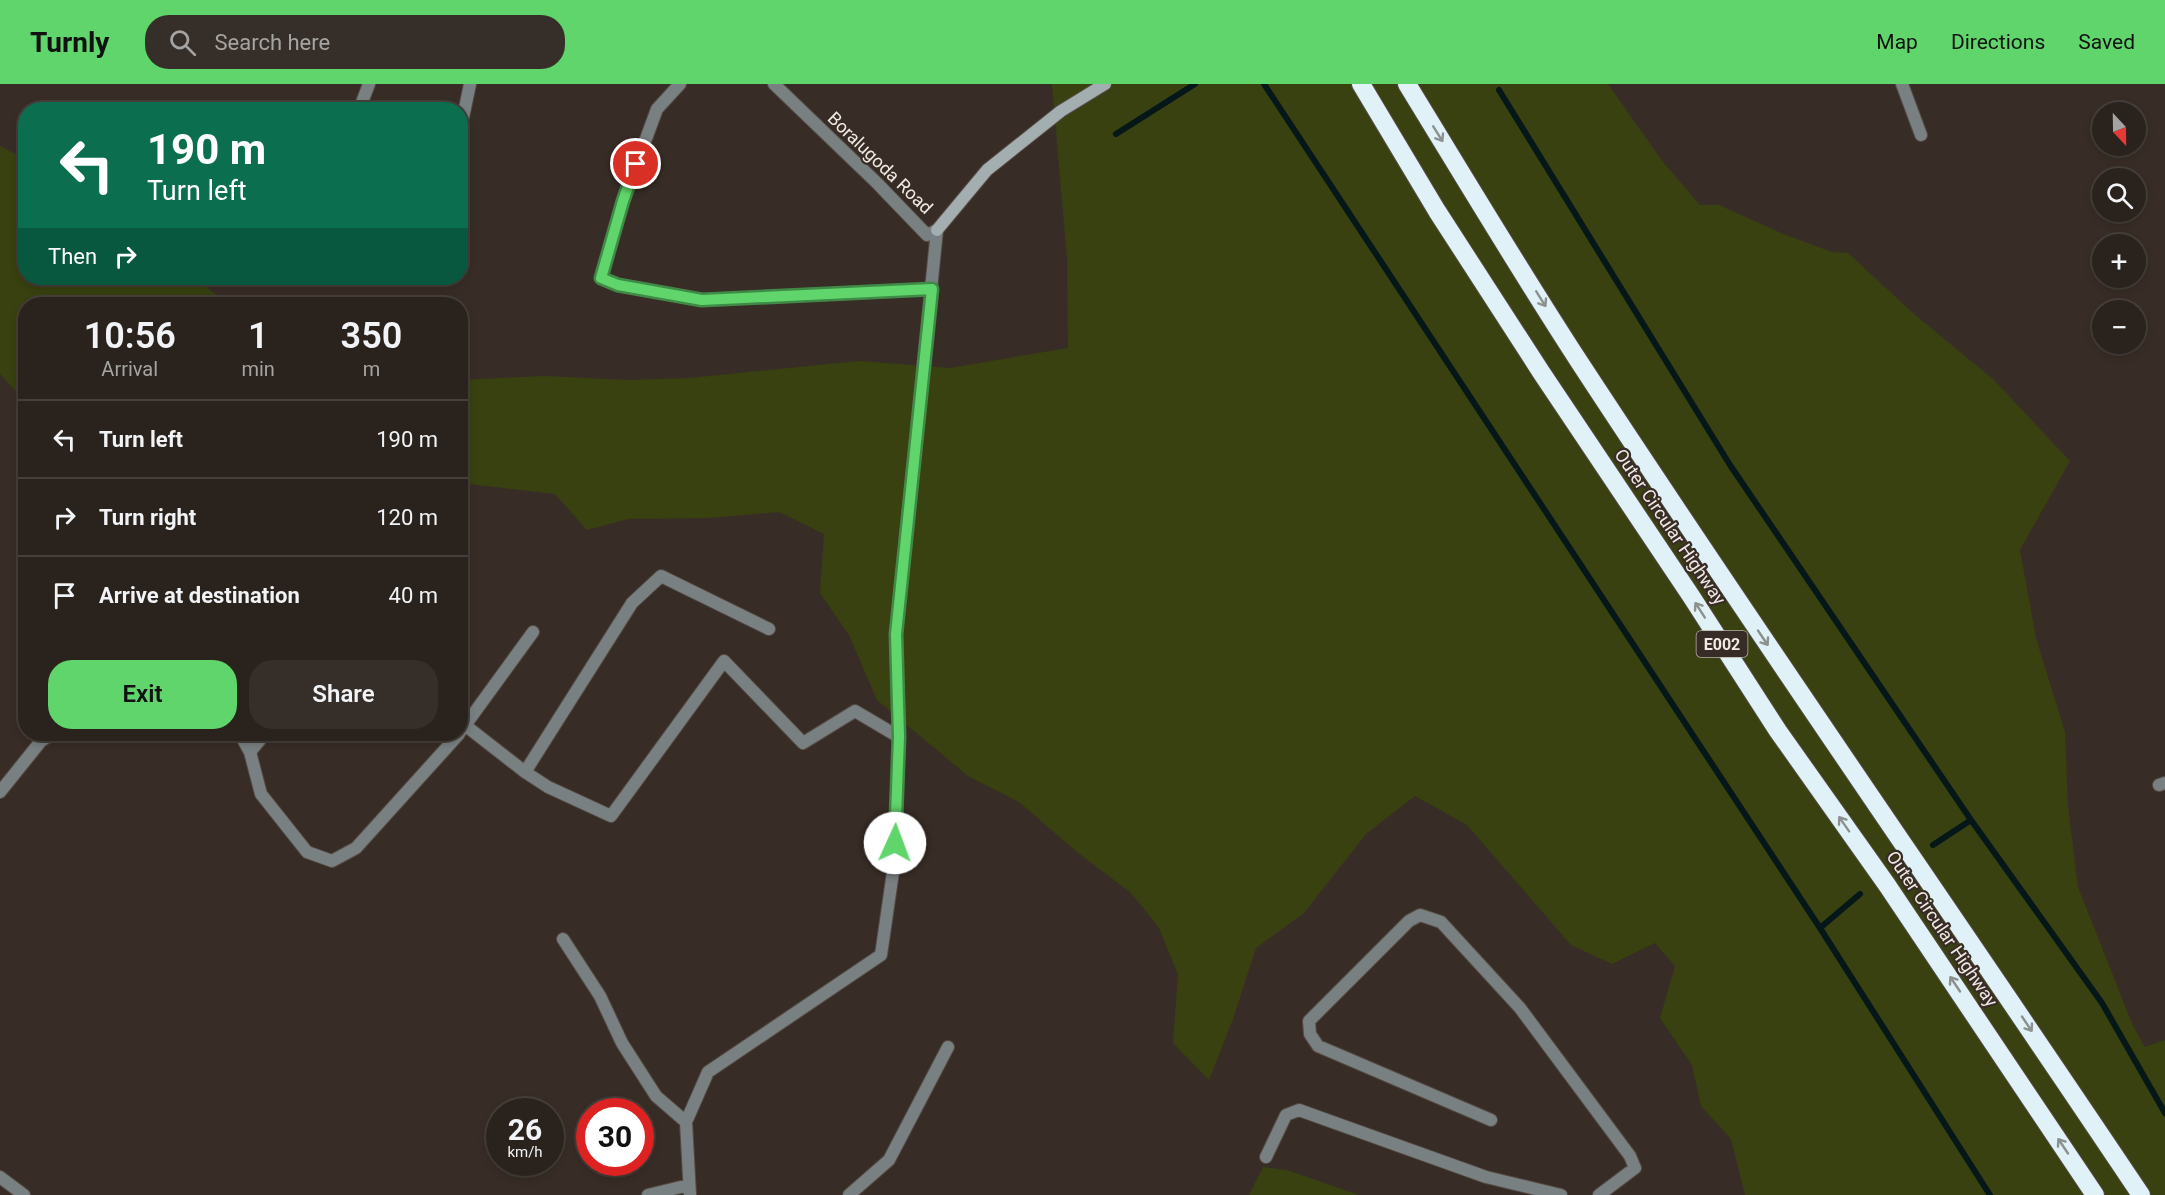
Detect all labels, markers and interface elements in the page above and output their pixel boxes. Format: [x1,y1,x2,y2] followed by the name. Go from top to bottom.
[145,15,565,69] search box
[30,26,109,59] text: Turnly
[166,26,199,59] icon: search
[214,30,330,55] text: Search here
[1876,30,1918,54] text: Map
[1951,30,2045,54] text: Directions
[2078,30,2135,54] text: Saved
[2092,102,2146,156] north arrow
[2092,102,2146,354] map controls
[824,107,937,218] street label: Boralugoda Road
[147,125,266,174] text: 190 m
[1432,125,1444,142] one-way arrow
[48,126,126,204] icon: left
[610,138,661,189] pin
[619,147,652,180] icon: arrive
[2092,168,2146,222] button: search
[147,175,247,207] text: Turn left
[2092,234,2146,288] button: +
[109,240,142,273] icon: right
[48,244,97,269] text: Then
[1534,291,1547,308] one-way arrow
[2092,300,2146,354] button: −
[84,315,176,357] text: 10:56
[248,315,268,357] text: 1
[341,315,402,357] text: 350
[101,357,158,381] text: Arrival
[241,357,275,381] text: min
[363,357,380,381] text: m
[48,423,81,456] icon: left
[99,427,183,452] text: Turn left
[376,427,438,452] text: 190 m
[1610,445,1731,609] street label: Outer Circular Highway
[48,501,81,534] icon: right
[99,505,196,530] text: Turn right
[376,505,438,530] text: 120 m
[48,579,81,612] icon: arrive
[99,583,300,608] text: Arrive at destination
[389,583,438,608] text: 40 m
[1694,602,1706,618] one-way arrow
[1757,629,1769,646] one-way arrow
[1696,631,1748,657] road number: E002
[48,660,237,729] button: Exit
[249,660,438,729] button: Share
[863,811,927,875] position arrow
[1838,816,1850,832] one-way arrow
[1882,847,2003,1011] street label: Outer Circular Highway
[1948,976,1961,993] one-way arrow
[2021,1016,2033,1032] one-way arrow
[576,1098,654,1176] speed limit sign: 30
[508,1112,542,1147] text: 26
[2057,1139,2069,1155] one-way arrow
[507,1143,543,1161] text: km/h

